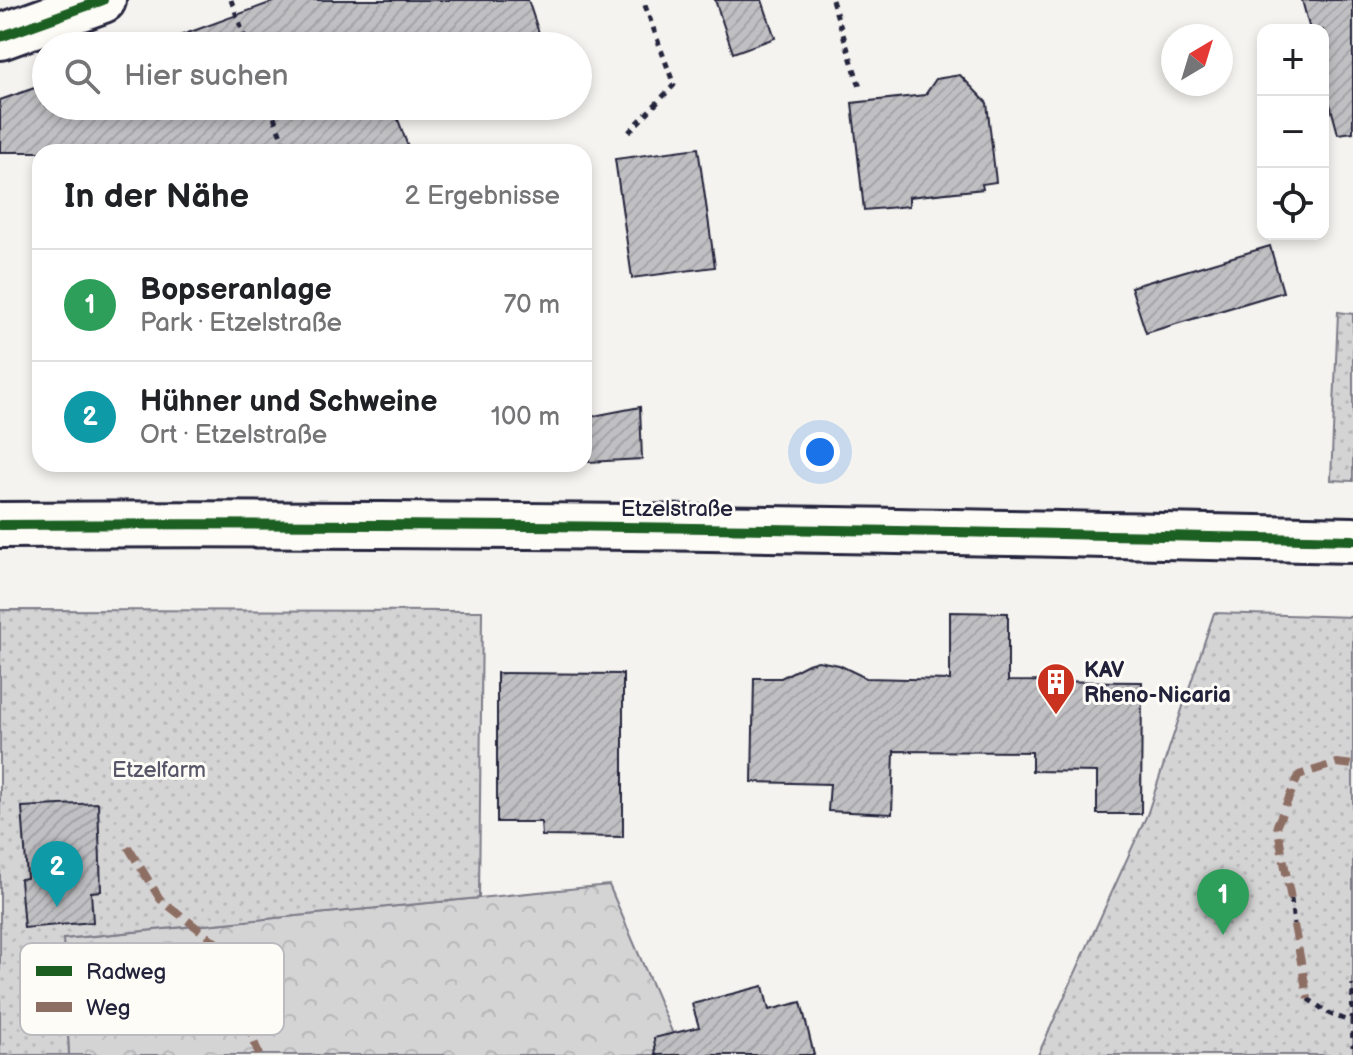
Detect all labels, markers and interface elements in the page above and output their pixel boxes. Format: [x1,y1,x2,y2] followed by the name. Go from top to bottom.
[1161,24,1233,96] north arrow
[1257,24,1329,240] map controls
[1257,24,1329,96] button: +
[32,32,592,120] search box
[60,54,104,98] icon: search
[124,58,289,94] text: Hier suchen
[1257,96,1329,168] button: −
[1257,168,1329,240] button: locate
[64,176,249,217] text: In der Nähe
[405,181,560,212] text: 2 Ergebnisse
[140,272,332,308] text: Bopseranlage
[85,290,95,321] text: 1
[503,290,560,321] text: 70 m
[140,308,342,339] text: Park · Etzelstraße
[140,384,438,420] text: Hühner und Schweine
[82,402,98,433] text: 2
[491,402,560,433] text: 100 m
[140,420,327,451] text: Ort · Etzelstraße
[800,432,840,472] your location
[621,496,733,523] street label: Etzelstraße
[1084,657,1231,709] place label: KAV Rheno-Nicaria
[1035,661,1077,716] building icon: KAV Rheno-Nicaria
[112,757,206,784] park label: Etzelfarm
[31,841,83,907] pin: 2
[1197,869,1249,935] pin: 1
[20,943,284,1035] legend
[86,959,166,986] text: Radweg
[86,995,131,1022] text: Weg

